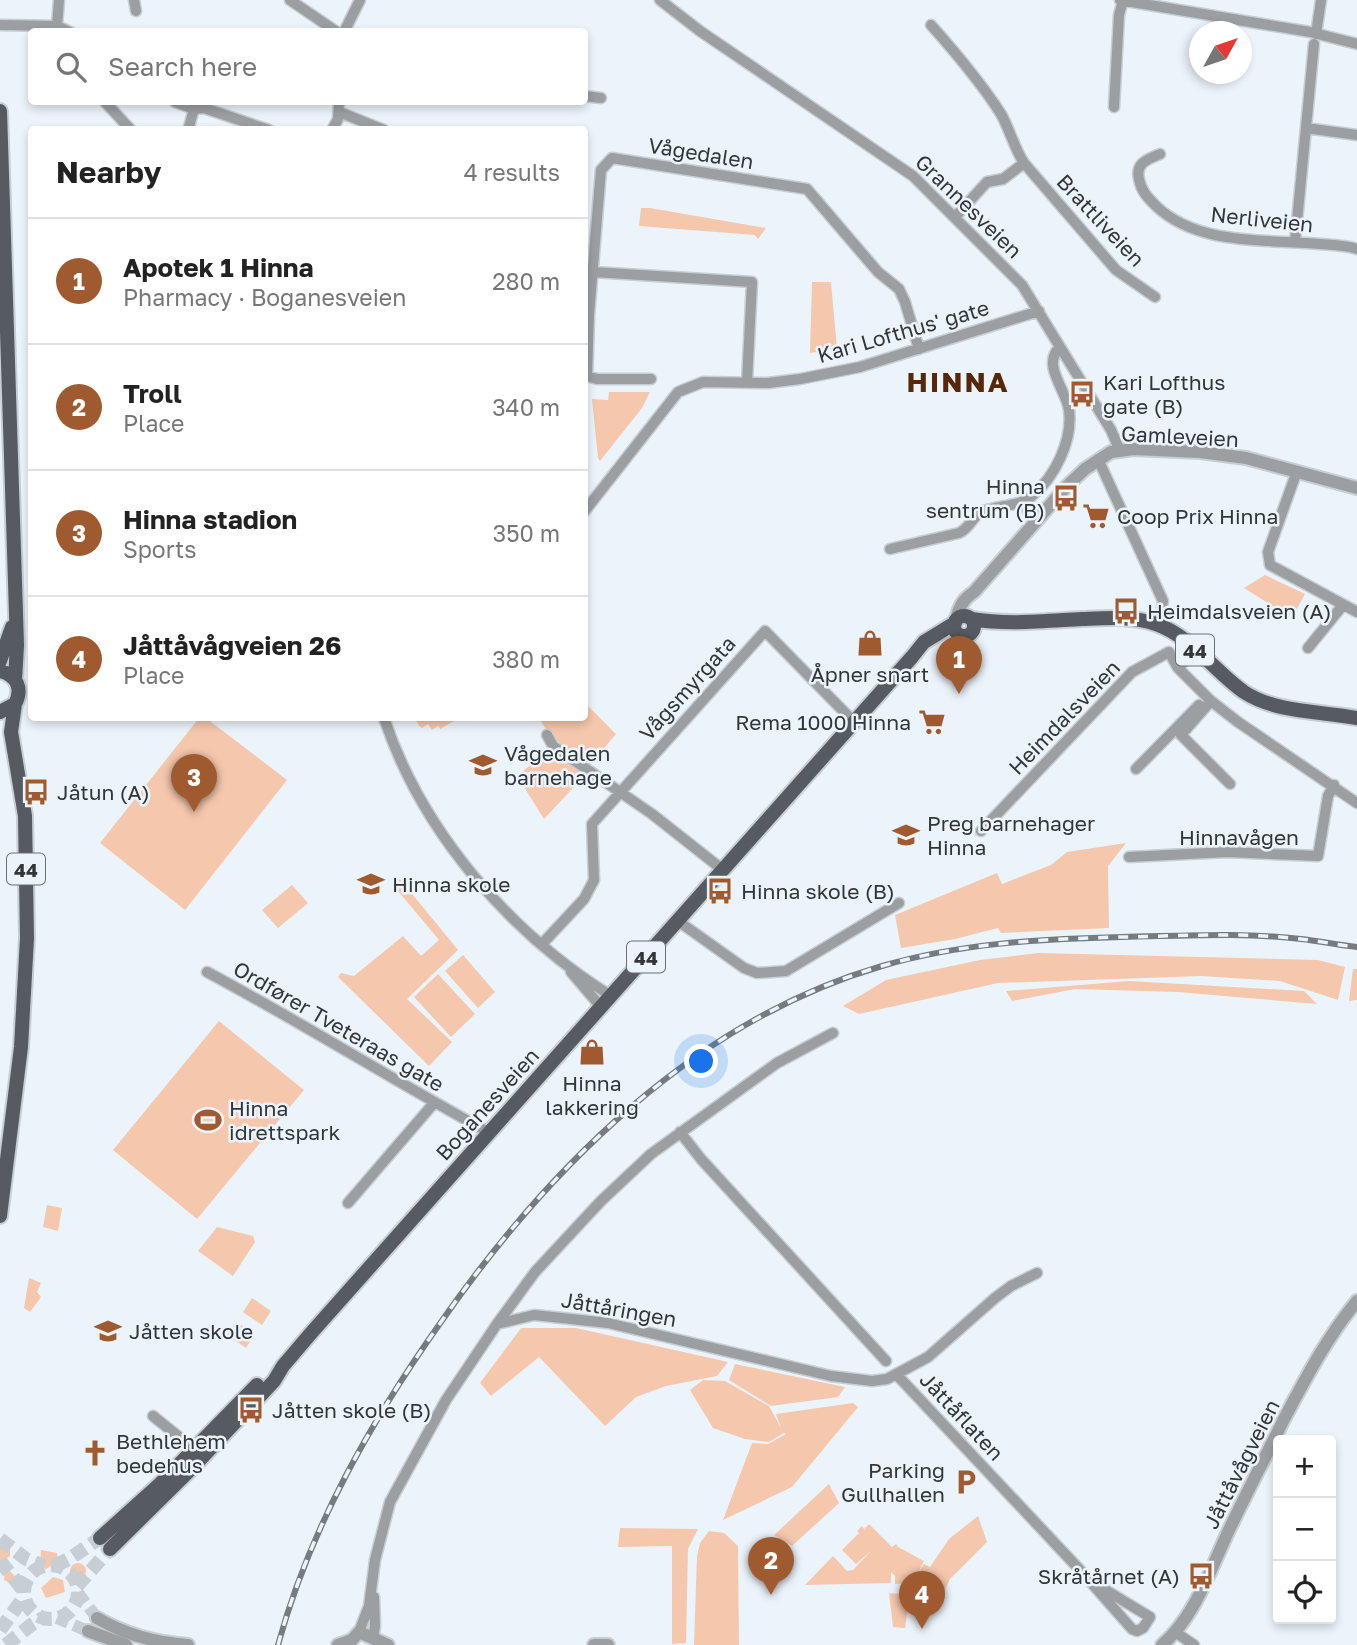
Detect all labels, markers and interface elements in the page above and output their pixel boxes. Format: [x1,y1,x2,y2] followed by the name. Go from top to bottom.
[1189,21,1252,84] north arrow
[28,28,588,105] search box
[52,48,90,86] icon: search
[108,51,257,82] text: Search here
[646,132,756,174] street label: Vågedalen
[910,149,1028,263] street label: Grannesveien
[56,154,161,190] text: Nearby
[464,158,560,186] text: 4 results
[1052,168,1150,272] street label: Brattliveien
[1209,201,1315,237] street label: Nerliveien
[123,252,314,283] text: Apotek 1 Hinna
[73,267,85,295] text: 1
[492,267,560,295] text: 280 m
[123,283,406,311] text: Pharmacy · Boganesveien
[814,294,992,368] street label: Kari Lofthus' gate
[906,365,1010,398] district label: HINNA
[1103,369,1225,419] place label: Kari Lofthus gate (B)
[123,378,182,409] text: Troll
[1067,379,1097,409] bus stop icon: Kari Lofthus gate (B)
[72,393,86,421] text: 2
[492,393,560,421] text: 340 m
[123,409,184,437] text: Place
[1121,420,1239,452] street label: Gamleveien
[926,473,1045,523] place label: Hinna sentrum (B)
[1051,483,1081,513] bus stop icon: Hinna sentrum (B)
[1081,501,1111,531] supermarket icon: Coop Prix Hinna
[1117,503,1278,529] place label: Coop Prix Hinna
[123,504,297,535] text: Hinna stadion
[72,519,86,547] text: 3
[493,519,560,547] text: 350 m
[123,535,197,563] text: Sports
[1111,596,1141,626] bus stop icon: Heimdalsveien (A)
[1147,598,1332,624] place label: Heimdalsveien (A)
[855,628,885,658] shop icon: Åpner snart
[123,630,341,661] text: Jåttåvågveien 26
[633,630,741,746] street label: Vågsmyrgata
[1176,635,1214,666] road number: 44
[936,636,982,694] pin: 1
[72,645,86,673] text: 4
[492,645,560,673] text: 380 m
[1003,654,1125,780] street label: Heimdalsveien
[123,661,184,689] text: Place
[811,661,929,687] place label: Åpner snart
[917,707,947,737] supermarket icon: Rema 1000 Hinna
[735,709,911,735] place label: Rema 1000 Hinna
[504,740,612,790] place label: Vågedalen barnehage
[468,750,498,780] school or university icon: Vågedalen barnehage
[171,754,217,812] pin: 3
[21,777,51,807] bus stop icon: Jåtun (A)
[57,779,150,805] place label: Jåtun (A)
[927,810,1095,860] place label: Preg barnehager Hinna
[891,820,921,850] school or university icon: Preg barnehager Hinna
[1179,824,1299,850] street label: Hinnavågen
[7,854,45,884] road number: 44
[356,869,386,899] school or university icon: Hinna skole
[392,871,510,897] place label: Hinna skole
[705,876,735,906] bus stop icon: Hinna skole (B)
[741,878,895,904] place label: Hinna skole (B)
[627,942,665,973] road number: 44
[229,955,449,1097] street label: Ordfører Tveteraas gate
[577,1037,607,1067] shop icon: Hinna lakkering
[430,1043,544,1165] street label: Boganesveien
[684,1044,718,1078] your location
[545,1070,639,1120] place label: Hinna lakkering
[229,1095,340,1145] place label: Hinna idrettspark
[193,1105,223,1135] sports icon: Hinna idrettspark
[559,1286,679,1332] street label: Jåttåringen
[93,1316,123,1346] school or university icon: Jåtten skole
[129,1318,253,1344] place label: Jåtten skole
[915,1366,1009,1466] street label: Jåttåflaten
[236,1395,266,1425] bus stop icon: Jåtten skole (B)
[1197,1395,1285,1533] street label: Jåttåvågveien
[272,1397,431,1423] place label: Jåtten skole (B)
[116,1428,226,1478] place label: Bethlehem bedehus
[1273,1435,1336,1624] map controls
[1273,1435,1336,1498] button: +
[80,1438,110,1468] church icon: Bethlehem bedehus
[841,1457,945,1507] place label: Parking Gullhallen
[951,1467,981,1497] parking icon: Parking Gullhallen
[1273,1498,1336,1561] button: −
[748,1537,794,1595] pin: 2
[1186,1561,1216,1591] bus stop icon: Skråtårnet (A)
[1273,1561,1336,1624] button: locate
[1038,1563,1180,1589] place label: Skråtårnet (A)
[899,1571,945,1629] pin: 4

